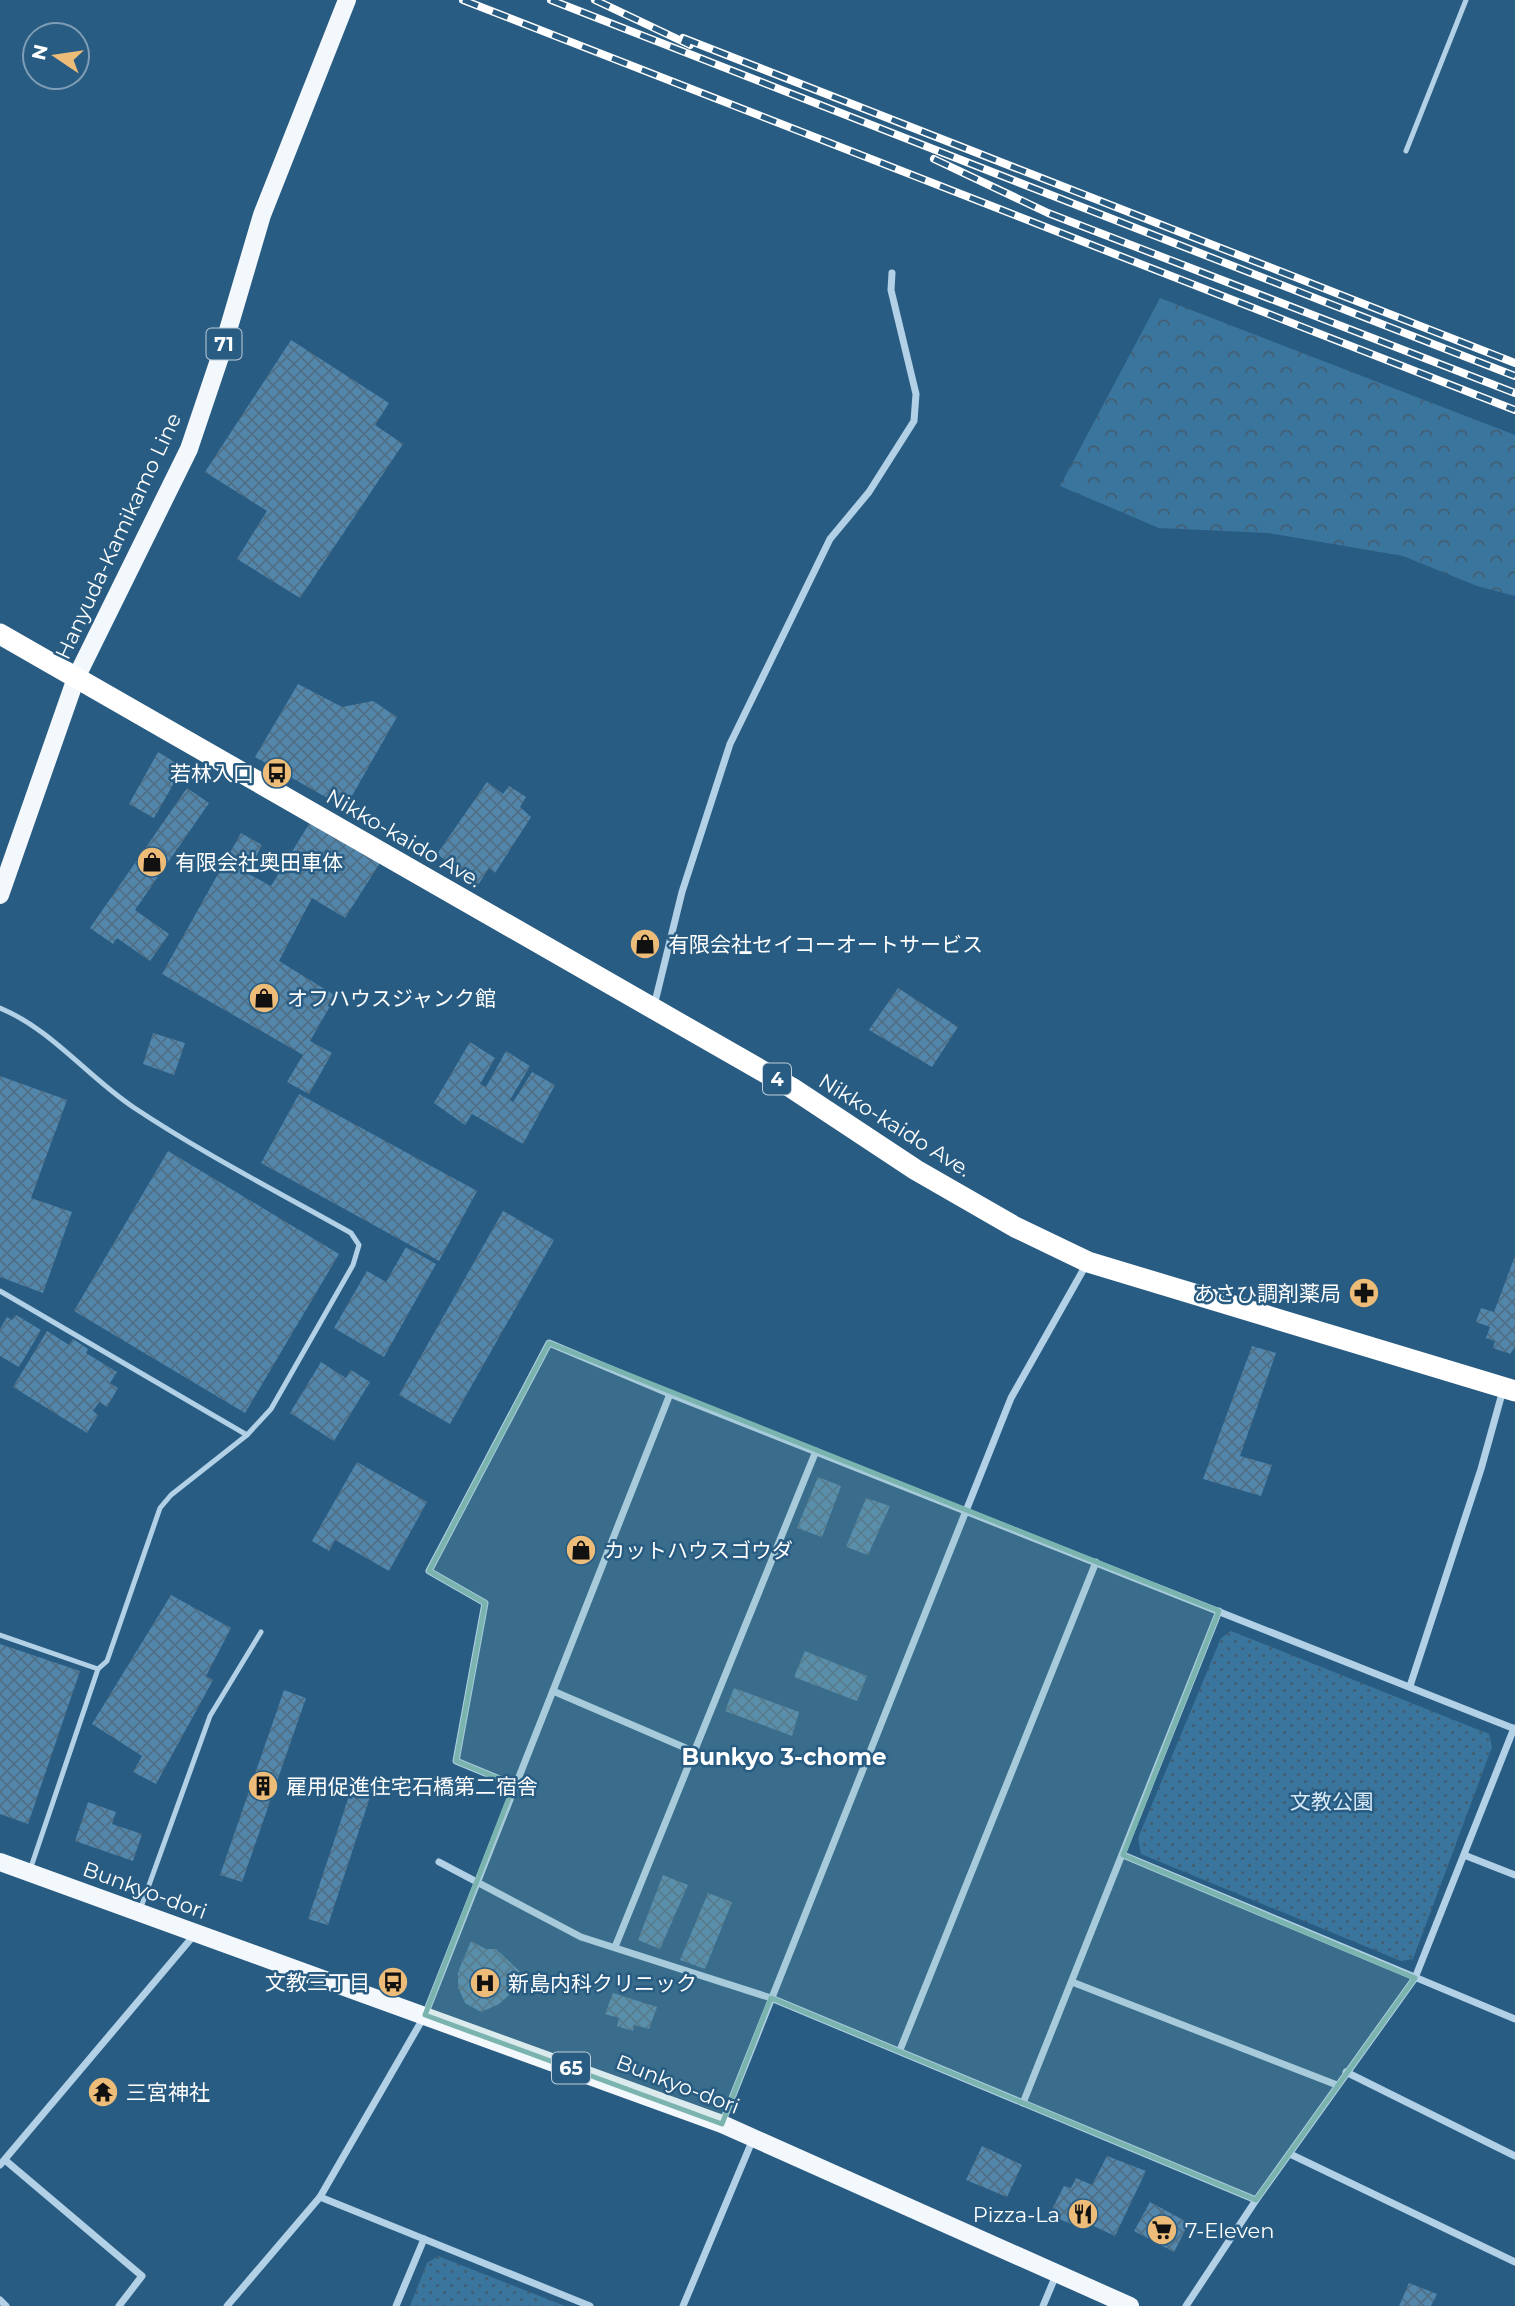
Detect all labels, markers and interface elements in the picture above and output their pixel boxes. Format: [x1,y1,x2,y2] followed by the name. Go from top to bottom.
[21,21,91,91] north arrow
[27,42,53,62] text: N
[206,328,242,360] road number: 71
[50,409,186,663] street label: Hanyuda-Kamikamo Line
[260,756,294,790] bus stop icon: 若林入口
[170,761,254,786] place label: 若林入口
[322,783,486,893] street label: Nikko-kaido Ave.
[135,845,169,879] shop icon: 有限会社奥田車体
[175,850,343,875] place label: 有限会社奥田車体
[628,927,662,961] shop icon: 有限会社セイコーオートサービス
[668,932,983,957] place label: 有限会社セイコーオートサービス
[247,981,281,1015] shop icon: オフハウスジャンク館
[287,986,496,1011] place label: オフハウスジャンク館
[763,1064,791,1094] road number: 4
[814,1068,976,1182] street label: Nikko-kaido Ave.
[1347,1276,1381,1310] pharmacy icon: あさひ調剤薬局
[1194,1281,1341,1306] place label: あさひ調剤薬局
[564,1533,598,1567] shop icon: カットハウスゴウダ
[604,1538,793,1563] place label: カットハウスゴウダ
[682,1743,886,1771] district label: Bunkyo 3-chome
[246,1769,280,1803] building icon: 雇用促進住宅石橋第二宿舎
[286,1774,538,1799] place label: 雇用促進住宅石橋第二宿舎
[1290,1789,1374,1814] park label: 文教公園
[80,1856,210,1924] street label: Bunkyo-dori
[376,1965,410,1999] bus stop icon: 文教三丁目
[468,1966,502,2000] hospital icon: 新島内科クリニック
[265,1970,370,1995] place label: 文教三丁目
[508,1971,697,1996] place label: 新島内科クリニック
[613,2049,743,2119] street label: Bunkyo-dori
[552,2052,590,2084] road number: 65
[86,2075,120,2109] temple icon: 三宮神社
[126,2080,210,2105] place label: 三宮神社
[1066,2197,1100,2231] restaurant icon: Pizza-La
[973,2202,1060,2227] place label: Pizza-La
[1145,2213,1179,2247] supermarket icon: 7-Eleven
[1185,2218,1274,2243] place label: 7-Eleven

